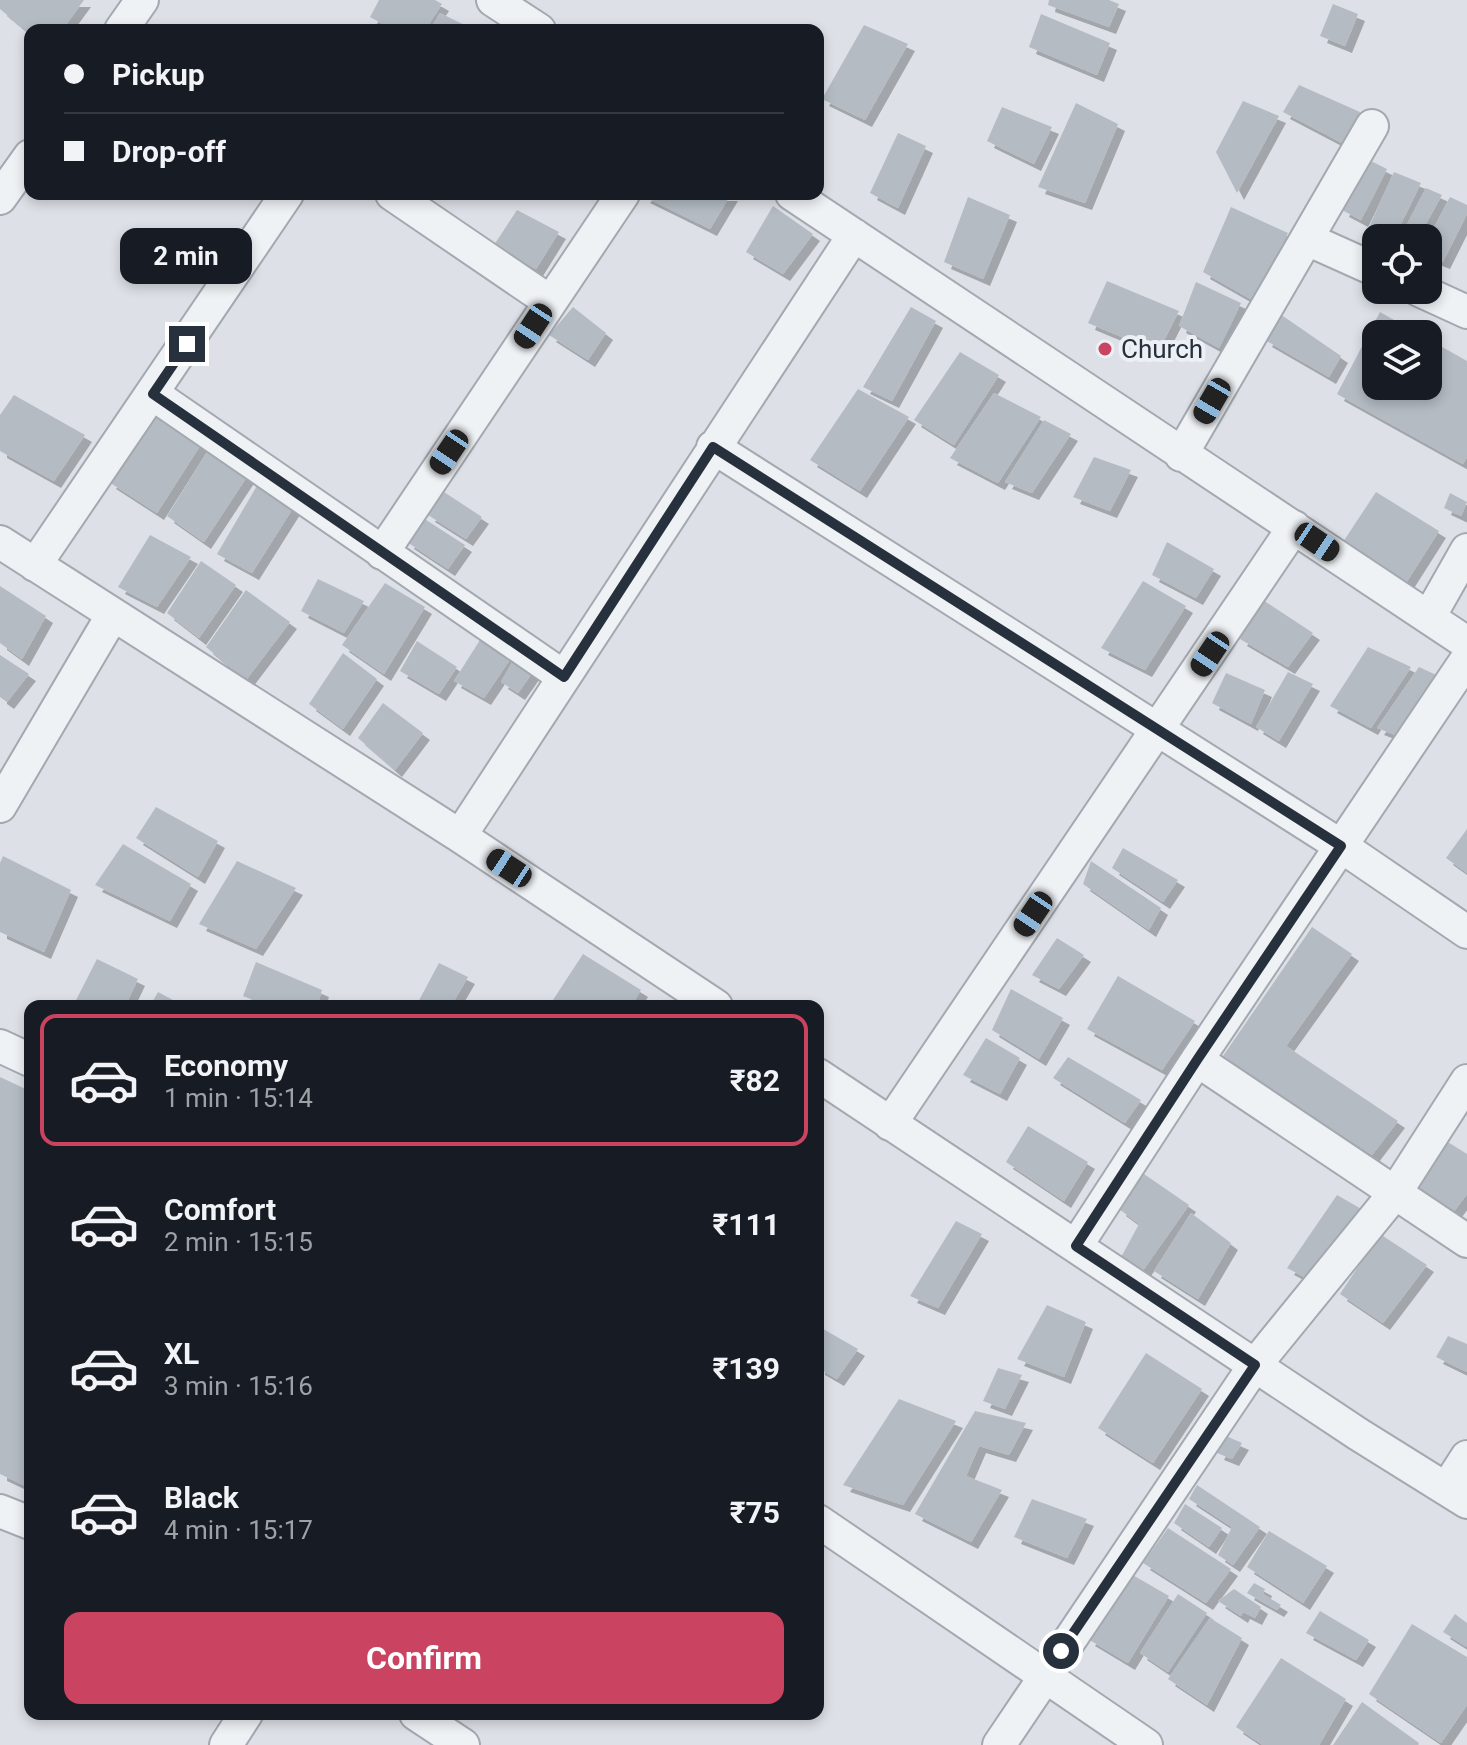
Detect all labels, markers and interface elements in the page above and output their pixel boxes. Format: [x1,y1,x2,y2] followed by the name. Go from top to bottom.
[112,57,205,92] text: Pickup
[112,134,226,169] text: Drop-off
[1362,224,1442,400] map controls
[1362,224,1442,304] button: locate
[121,228,253,284] callout: 2 min
[153,241,219,271] text: 2 min
[510,299,556,353] car
[1362,320,1442,400] button: layers
[169,326,205,362] route end
[1121,334,1203,364] place label: Church
[1096,340,1114,358] marker: Church
[1190,374,1234,428] car
[426,425,472,479] car
[1290,519,1344,565] car
[1187,627,1233,681] car
[482,845,536,891] car
[1010,887,1056,941] car
[68,1044,140,1116] icon: car
[164,1048,288,1083] text: Economy
[730,1063,780,1098] text: ₹82
[164,1083,313,1113] text: 1 min · 15:14
[68,1188,140,1260] icon: car
[164,1192,276,1227] text: Comfort
[713,1207,780,1242] text: ₹111
[164,1227,313,1257] text: 2 min · 15:15
[68,1332,140,1404] icon: car
[164,1336,199,1371] text: XL
[713,1351,780,1386] text: ₹139
[164,1371,313,1401] text: 3 min · 15:16
[68,1476,140,1548] icon: car
[164,1480,239,1515] text: Black
[730,1495,780,1530] text: ₹75
[164,1515,313,1545] text: 4 min · 15:17
[64,1612,784,1704] button: Confirm
[1043,1633,1079,1669] route start

